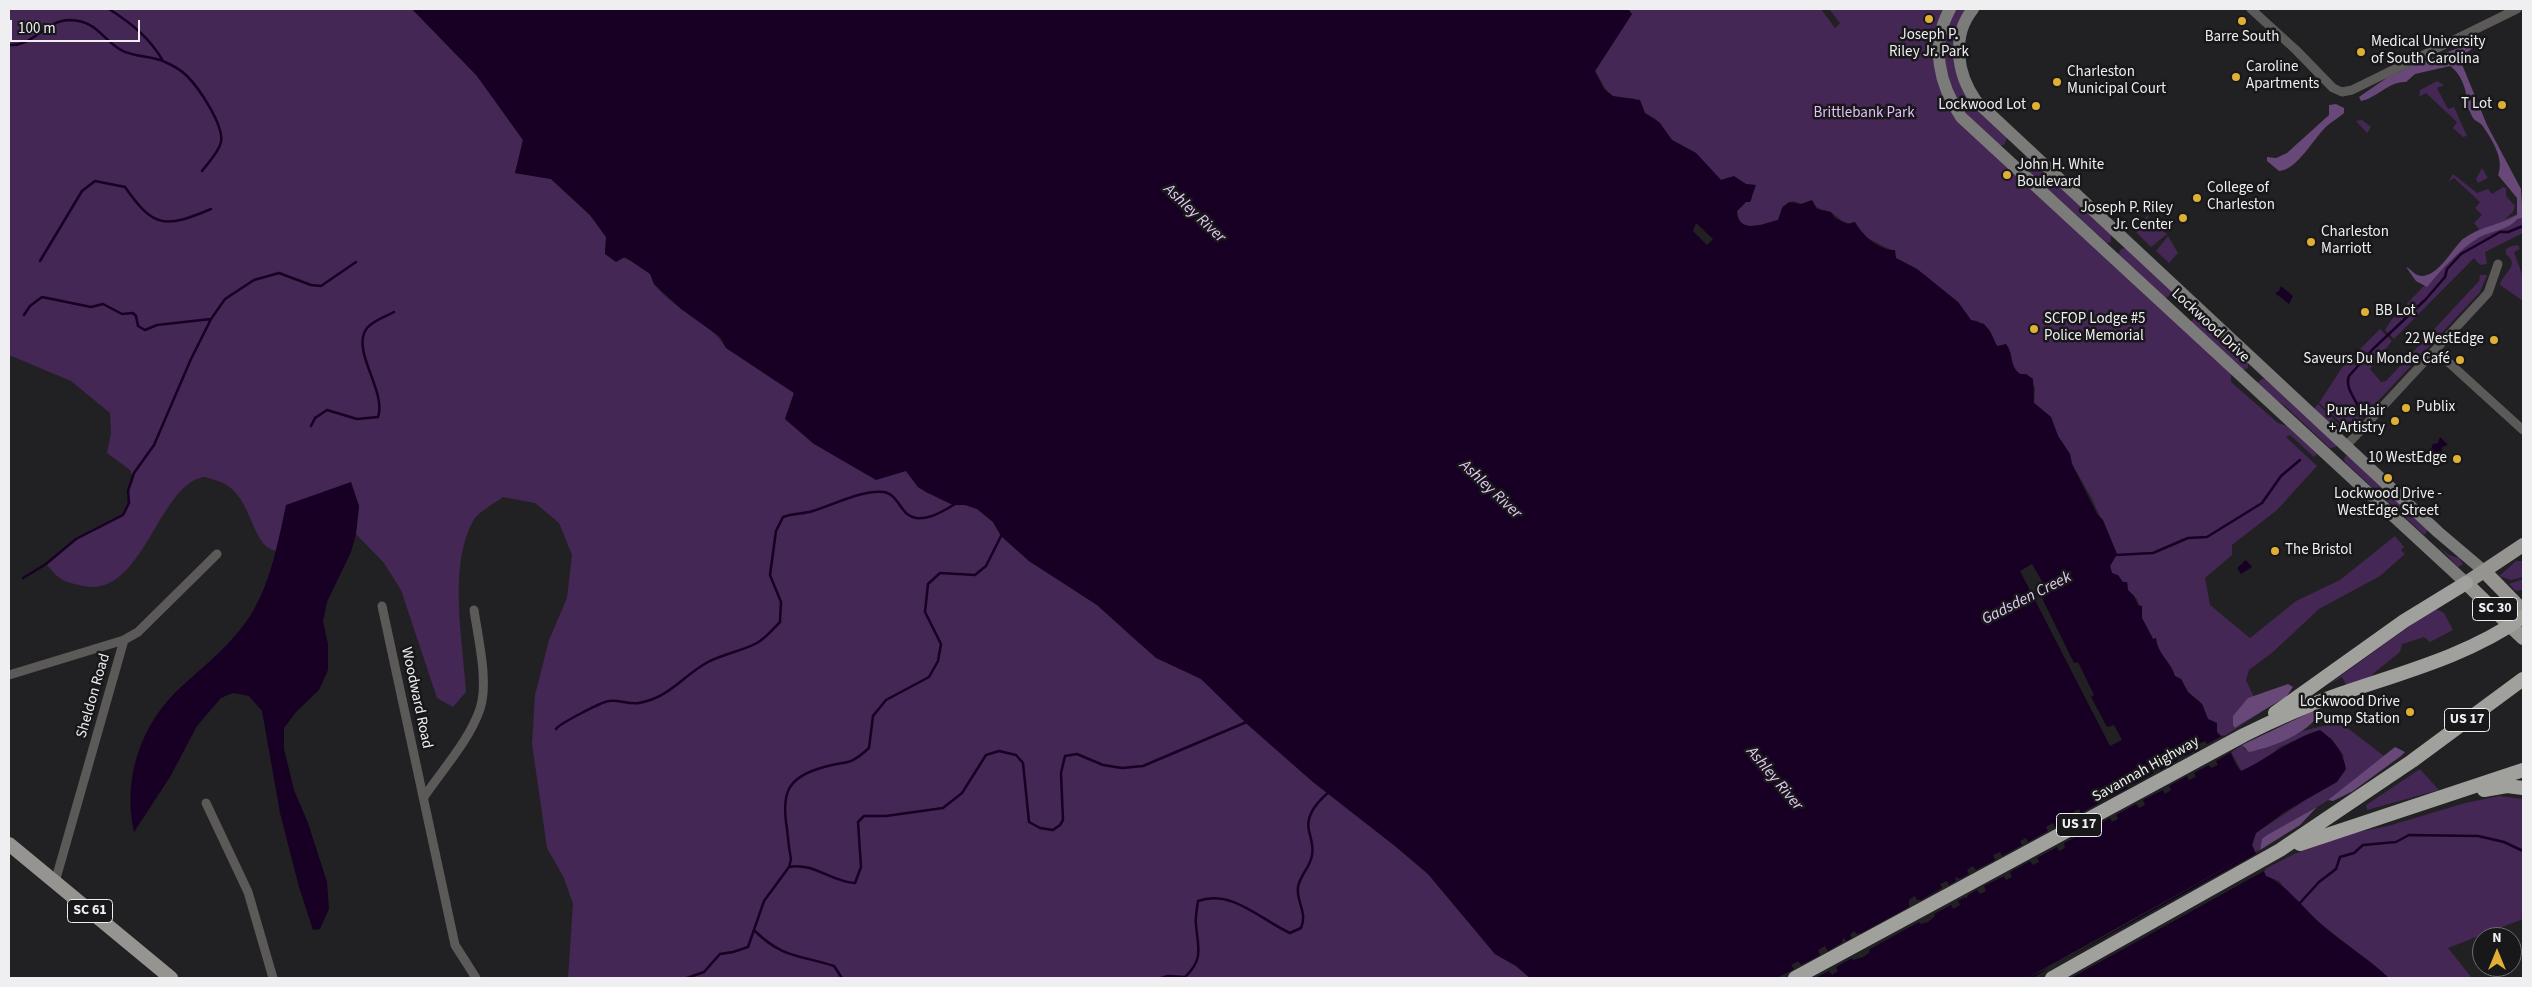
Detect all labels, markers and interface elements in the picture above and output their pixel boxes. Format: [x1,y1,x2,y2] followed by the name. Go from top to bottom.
[12,10,142,42] scale bar
[1923,13,1935,25] marker: Joseph P. Riley Jr. Park
[2236,15,2248,27] marker: Barre South
[18,18,56,39] text: 100 m
[1889,27,1969,62] place label: Joseph P. Riley Jr. Park
[2205,29,2279,47] place label: Barre South
[2371,34,2486,69] place label: Medical University of South Carolina
[2355,46,2367,58] marker: Medical University of South Carolina
[2246,59,2319,94] place label: Caroline Apartments
[2067,64,2166,99] place label: Charleston Municipal Court
[2230,71,2242,83] marker: Caroline Apartments
[2051,76,2063,88] marker: Charleston Municipal Court
[2461,96,2492,114] place label: T Lot
[1938,97,2026,115] place label: Lockwood Lot
[2496,99,2508,111] marker: T Lot
[2030,100,2042,112] marker: Lockwood Lot
[1813,105,1915,123] park label: Brittlebank Park
[2017,157,2104,192] place label: John H. White Boulevard
[2001,169,2013,181] marker: John H. White Boulevard
[1159,180,1229,248] water label: Ashley River
[2207,180,2275,215] place label: College of Charleston
[2191,192,2203,204] marker: College of Charleston
[2080,200,2173,235] place label: Joseph P. Riley Jr. Center
[2177,212,2189,224] marker: Joseph P. Riley Jr. Center
[2321,224,2389,259] place label: Charleston Marriott
[2305,236,2317,248] marker: Charleston Marriott
[2167,285,2253,367] street label: Lockwood Drive
[2375,303,2416,321] place label: BB Lot
[2359,306,2371,318] marker: BB Lot
[2044,311,2146,346] place label: SCFOP Lodge #5 Police Memorial
[2028,323,2040,335] marker: SCFOP Lodge #5 Police Memorial
[2405,331,2484,349] place label: 22 WestEdge
[2488,334,2500,346] marker: 22 WestEdge
[2303,351,2450,369] place label: Saveurs Du Monde Café
[2454,354,2466,366] marker: Saveurs Du Monde Café
[2416,399,2455,417] place label: Publix
[2400,402,2412,414] marker: Publix
[2327,403,2385,438] place label: Pure Hair + Artistry
[2389,415,2401,427] marker: Pure Hair + Artistry
[2368,450,2447,468] place label: 10 WestEdge
[2451,453,2463,465] marker: 10 WestEdge
[1455,456,1525,524] water label: Ashley River
[2382,472,2394,484] marker: Lockwood Drive - WestEdge Street
[2334,486,2442,521] place label: Lockwood Drive - WestEdge Street
[2285,542,2352,560] place label: The Bristol
[2269,545,2281,557] marker: The Bristol
[1979,568,2075,630] water label: Gadsden Creek
[2472,598,2518,620] road number: SC 30
[396,646,436,750] street label: Woodward Road
[73,652,115,740] street label: Sheldon Road
[2300,694,2400,729] place label: Lockwood Drive Pump Station
[2404,706,2416,718] marker: Lockwood Drive Pump Station
[2444,708,2490,732] road number: US 17
[2089,733,2203,807] street label: Savannah Highway
[1742,743,1806,815] water label: Ashley River
[2056,814,2102,836] road number: US 17
[68,899,112,922] road number: SC 61
[2472,927,2522,977] north arrow
[2492,928,2502,948] text: N

